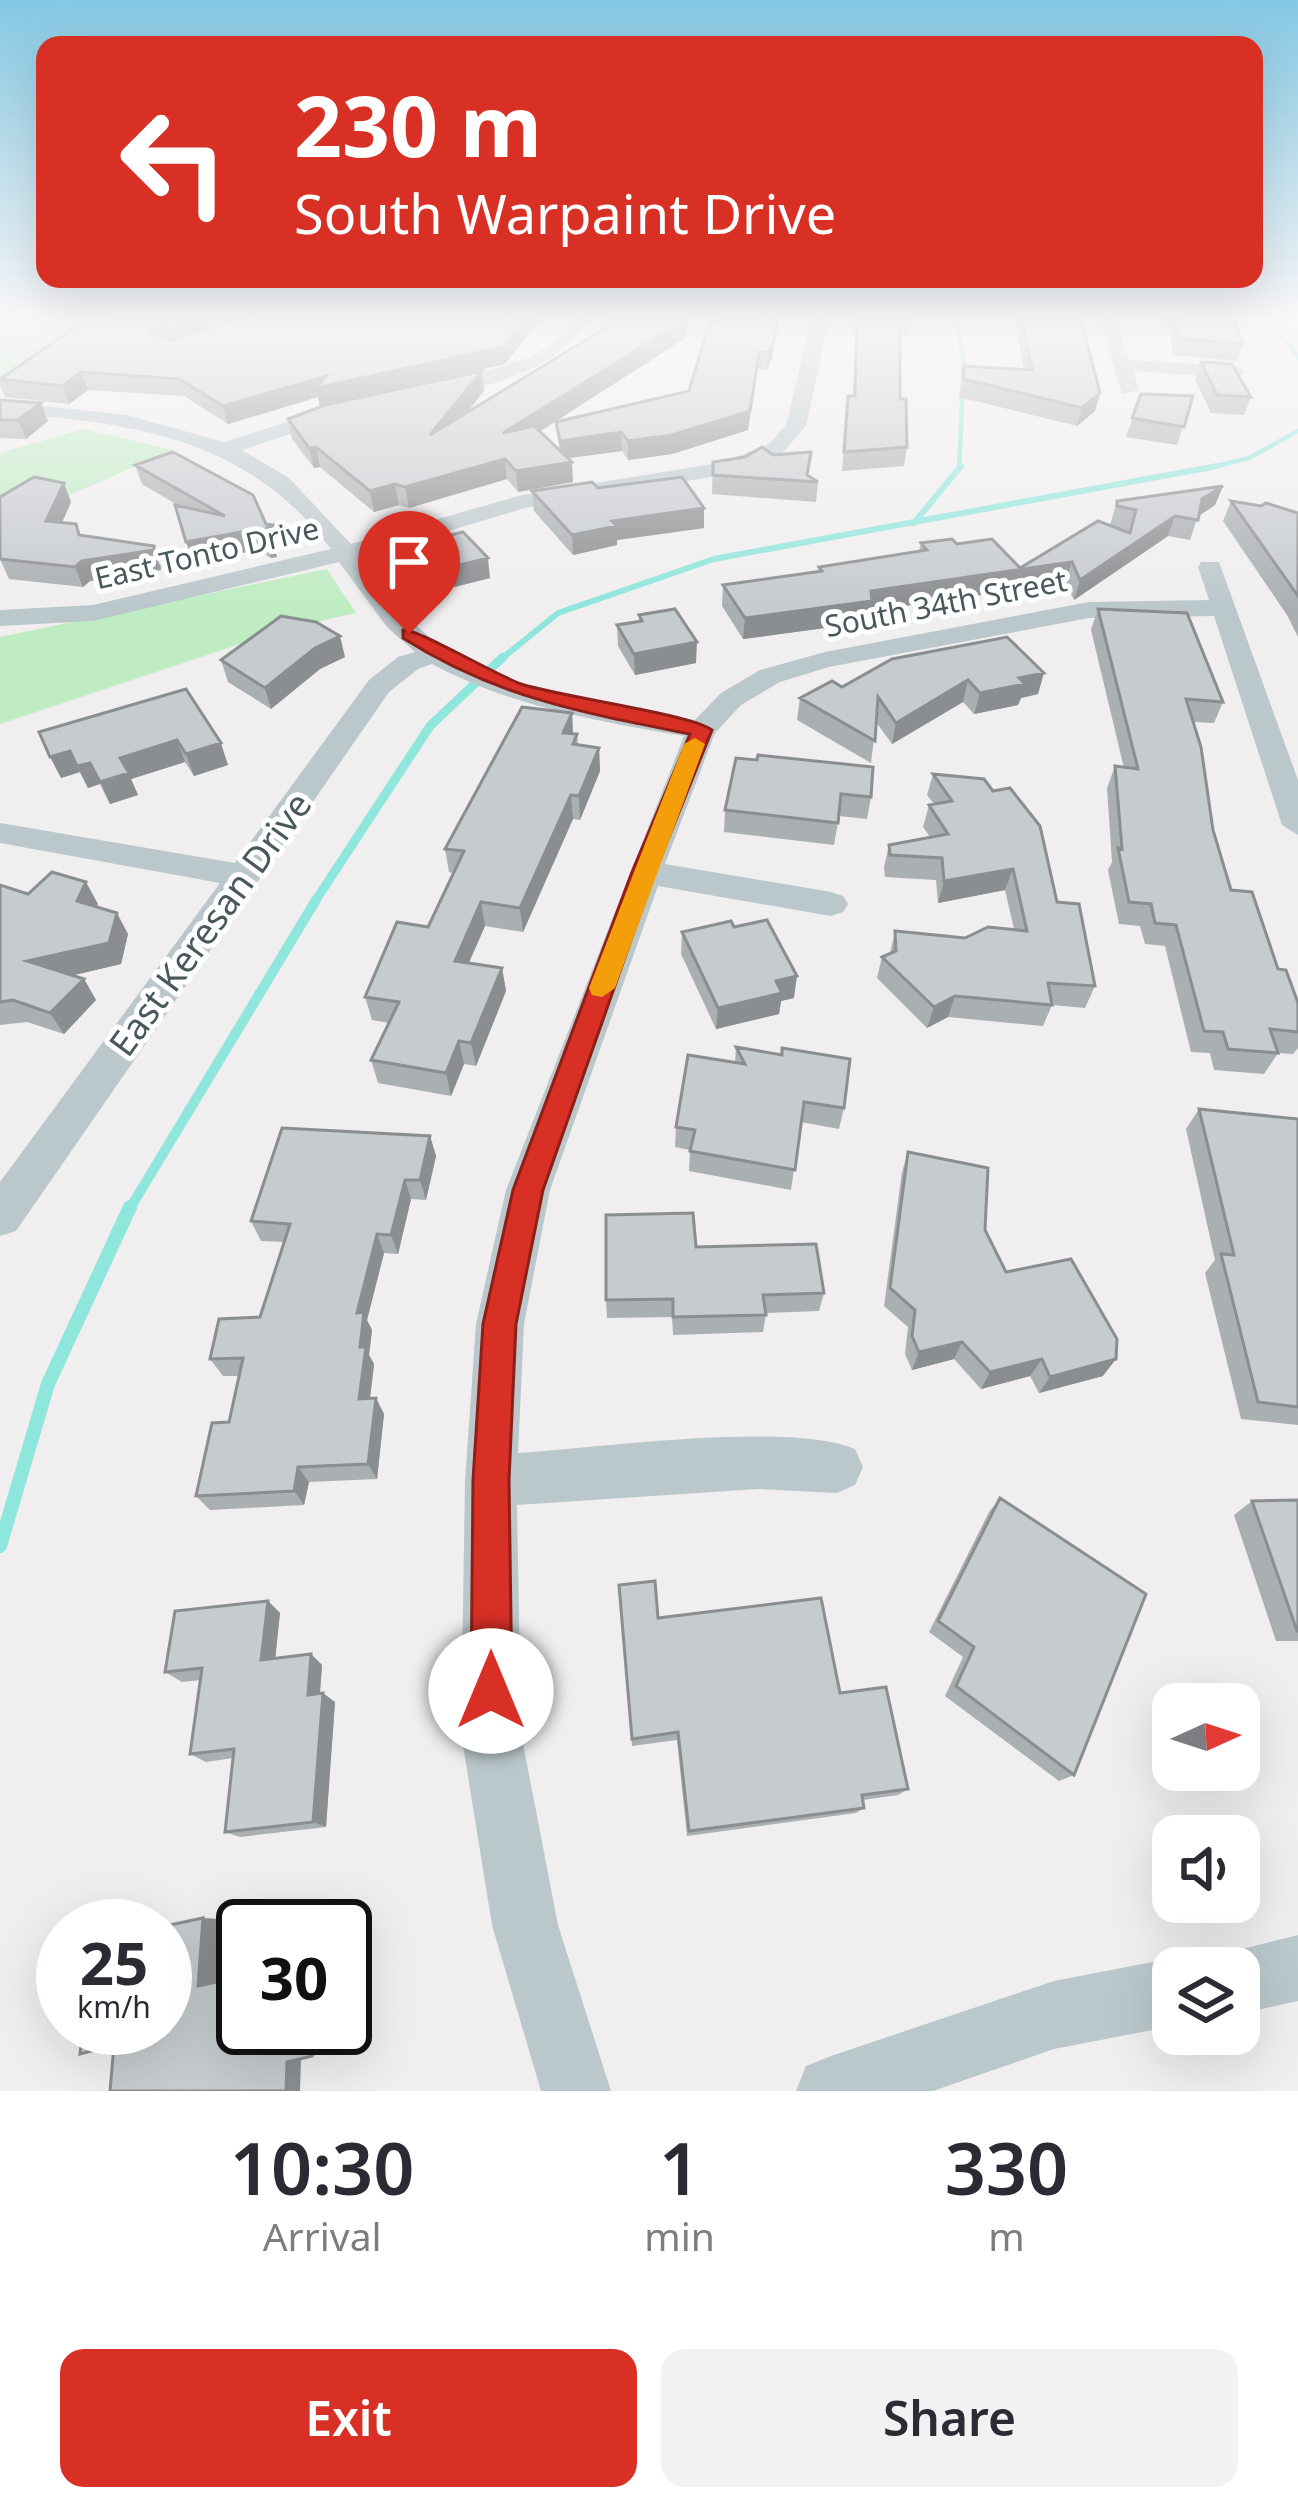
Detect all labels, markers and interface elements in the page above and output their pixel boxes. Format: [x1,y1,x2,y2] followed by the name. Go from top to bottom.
[294,67,542,182] text: 230 m
[96,84,252,240] icon: left
[294,176,836,250] text: South Warpaint Drive
[91,507,323,598] street label: East Tonto Drive
[358,511,460,634] pin
[376,529,442,595] icon: arrive
[821,559,1070,646] street label: South 34th Street
[97,782,322,1066] street label: East Keresan Drive
[428,1628,554,1754] position arrow
[1152,1683,1260,1791] north arrow
[1152,1683,1260,2055] map controls
[1152,1815,1260,1923] button: sound
[216,1899,372,2055] speed limit sign: 30
[80,1921,148,2003] text: 25
[1152,1947,1260,2055] button: layers
[77,1986,151,2027] text: km/h
[230,2118,414,2216] text: 10:30
[659,2118,700,2216] text: 1
[945,2118,1068,2216] text: 330
[263,2209,382,2262] text: Arrival
[644,2209,715,2262] text: min
[988,2209,1025,2262] text: m
[60,2349,637,2487] button: Exit
[661,2349,1238,2487] button: Share

